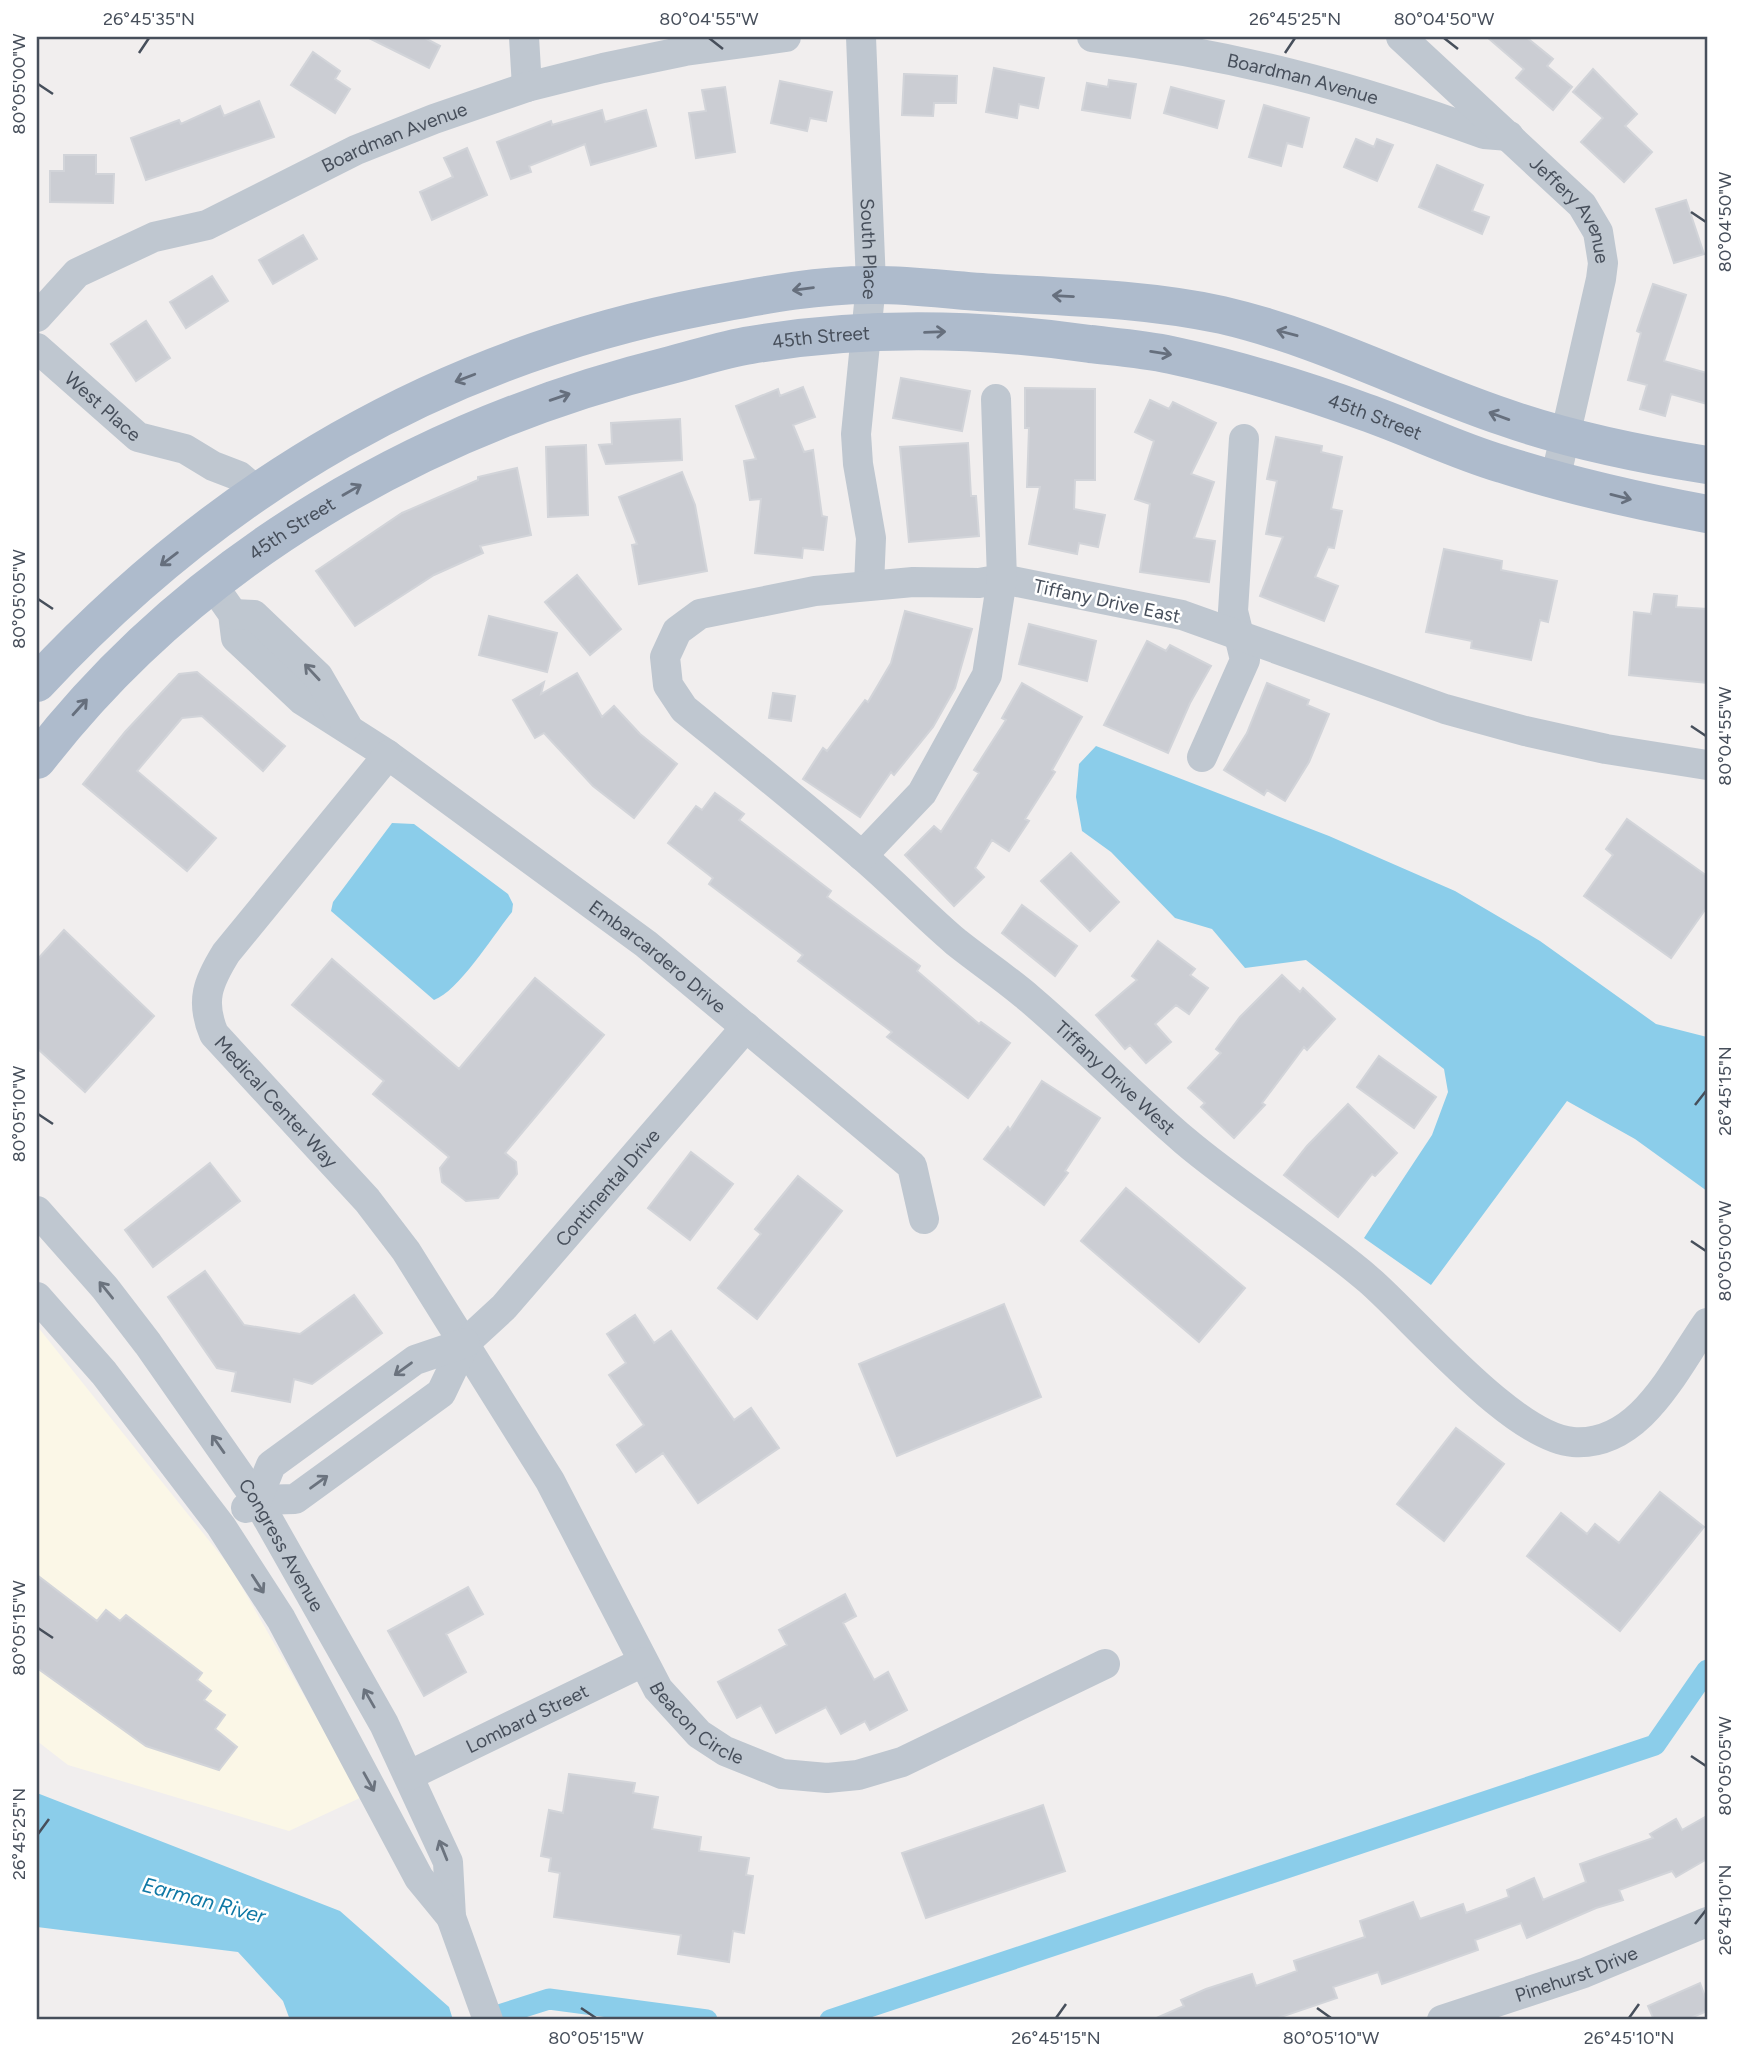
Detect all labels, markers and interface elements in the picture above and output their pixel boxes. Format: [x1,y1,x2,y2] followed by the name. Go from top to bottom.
[103,8,195,30] text: 26°45'35"N
[659,8,759,30] text: 80°04'55"W
[1249,8,1341,30] text: 26°45'25"N
[1394,8,1495,30] text: 80°04'50"W
[8,33,30,134] text: 80°05'00"W
[1225,48,1381,109] street label: Boardman Avenue
[317,97,470,177] street label: Boardman Avenue
[1525,151,1614,265] street label: Jeffery Avenue
[1714,171,1736,272] text: 80°04'50"W
[856,198,883,301] street label: South Place
[792,283,815,296] one-way arrow
[1052,289,1075,302] one-way arrow
[770,321,870,353] street label: 45th Street
[1276,325,1298,338] one-way arrow
[923,326,946,339] one-way arrow
[1149,347,1172,360] one-way arrow
[60,366,146,446] street label: West Place
[455,372,477,385] one-way arrow
[1325,388,1425,444] street label: 45th Street
[548,390,570,402] one-way arrow
[1489,408,1510,421] one-way arrow
[342,482,362,496] one-way arrow
[1610,491,1632,504] one-way arrow
[244,492,339,565] street label: 45th Street
[8,548,30,649] text: 80°05'05"W
[160,551,178,566] one-way arrow
[1032,574,1182,628] street label: Tiffany Drive East
[304,664,321,681] one-way arrow
[1714,686,1736,786] text: 80°04'55"W
[72,698,88,716] one-way arrow
[585,895,731,1018] street label: Embarcardero Drive
[1051,1016,1180,1139] street label: Tiffany Drive West
[210,1031,343,1172] street label: Medical Center Way
[1714,1046,1736,1136] text: 26°45'15"N
[8,1065,30,1162] text: 80°05'10"W
[550,1124,665,1251] street label: Continental Drive
[1714,1200,1736,1301] text: 80°05'00"W
[99,1281,114,1300] one-way arrow
[394,1362,413,1376] one-way arrow
[211,1435,225,1455] one-way arrow
[234,1474,329,1616] street label: Congress Avenue
[309,1475,328,1489] one-way arrow
[251,1573,265,1593] one-way arrow
[8,1580,30,1676] text: 80°05'15"W
[645,1678,747,1769] street label: Beacon Circle
[462,1679,592,1758] street label: Lombard Street
[362,1689,376,1709] one-way arrow
[1714,1715,1736,1816] text: 80°05'05"W
[363,1771,376,1792] one-way arrow
[8,1788,30,1880] text: 26°45'25"N
[436,1839,449,1861] one-way arrow
[1714,1865,1736,1955] text: 26°45'10"N
[140,1872,269,1929] water label: Earman River
[1512,1941,1641,2007] street label: Pinehurst Drive
[548,2027,644,2049] text: 80°05'15"W
[1011,2027,1101,2049] text: 26°45'15"N
[1283,2027,1380,2049] text: 80°05'10"W
[1584,2027,1674,2049] text: 26°45'10"N

